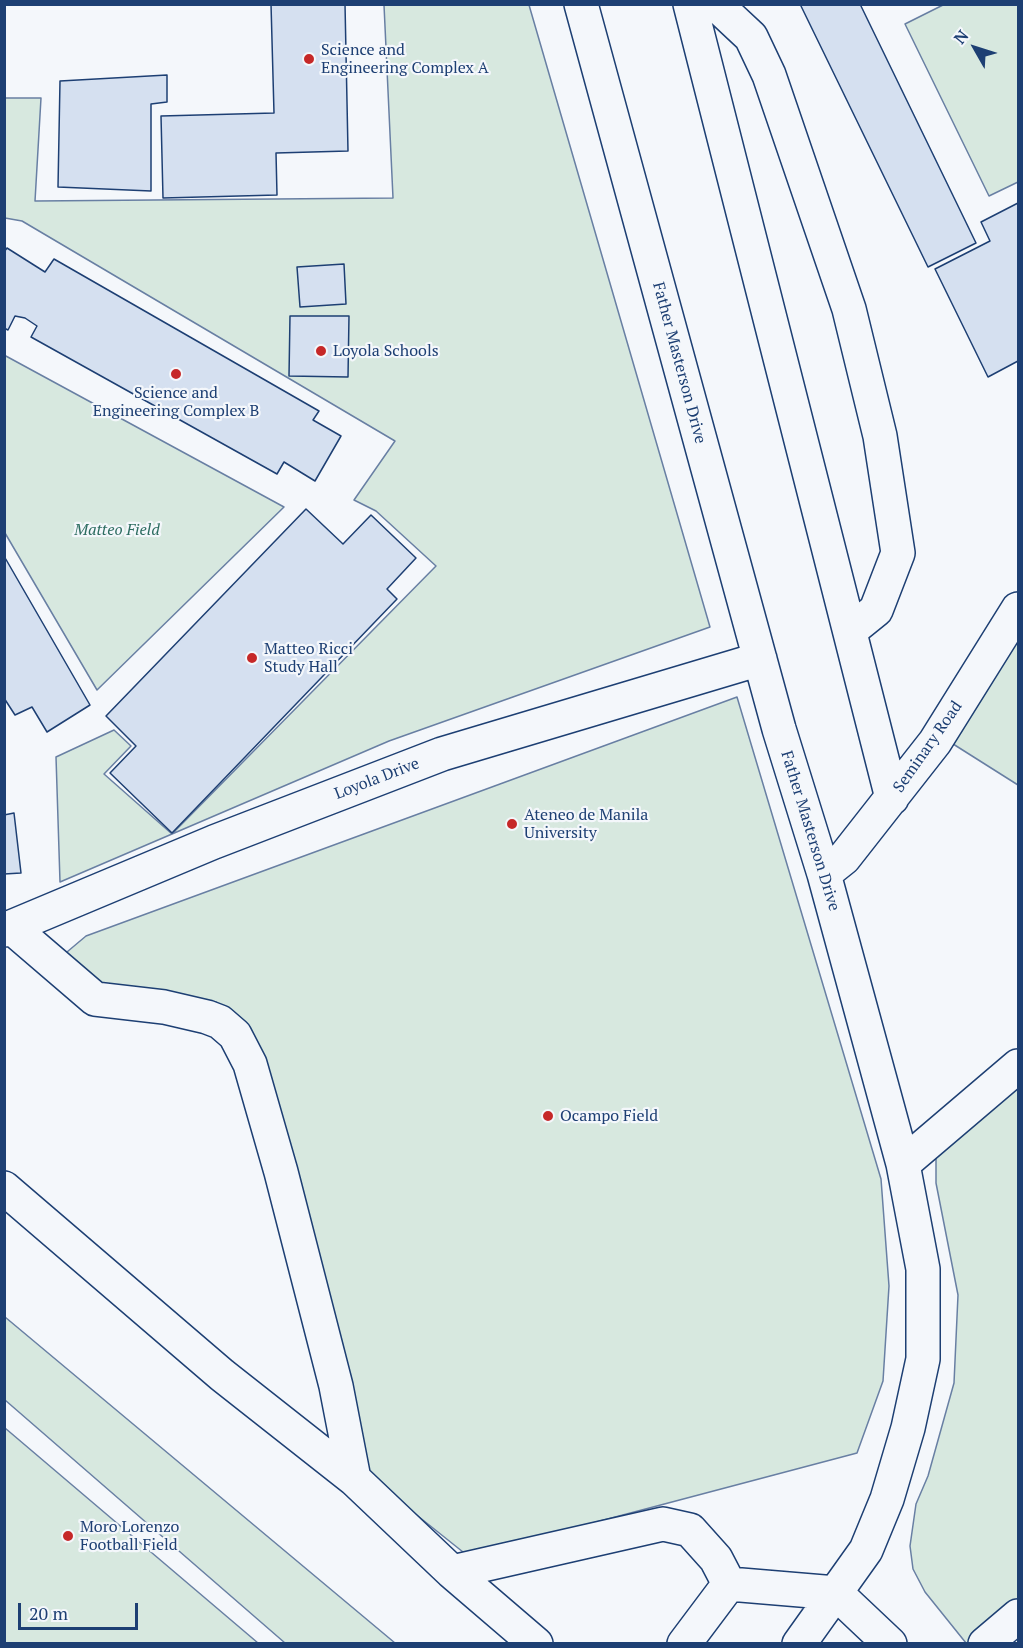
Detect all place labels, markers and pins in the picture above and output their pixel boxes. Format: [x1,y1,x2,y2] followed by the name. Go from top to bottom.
[321,40,489,78] place label: Science and Engineering Complex A
[302,52,316,66] marker: Science and Engineering Complex A
[333,341,439,361] place label: Loyola Schools
[314,344,328,358] marker: Loyola Schools
[169,367,183,381] marker: Science and Engineering Complex B
[93,383,259,421] place label: Science and Engineering Complex B
[264,639,353,677] place label: Matteo Ricci Study Hall
[245,651,259,665] marker: Matteo Ricci Study Hall
[524,805,648,843] place label: Ateneo de Manila University
[505,817,519,831] marker: Ateneo de Manila University
[560,1106,658,1126] place label: Ocampo Field
[541,1109,555,1123] marker: Ocampo Field
[80,1517,179,1555] place label: Moro Lorenzo Football Field
[61,1529,75,1543] marker: Moro Lorenzo Football Field

